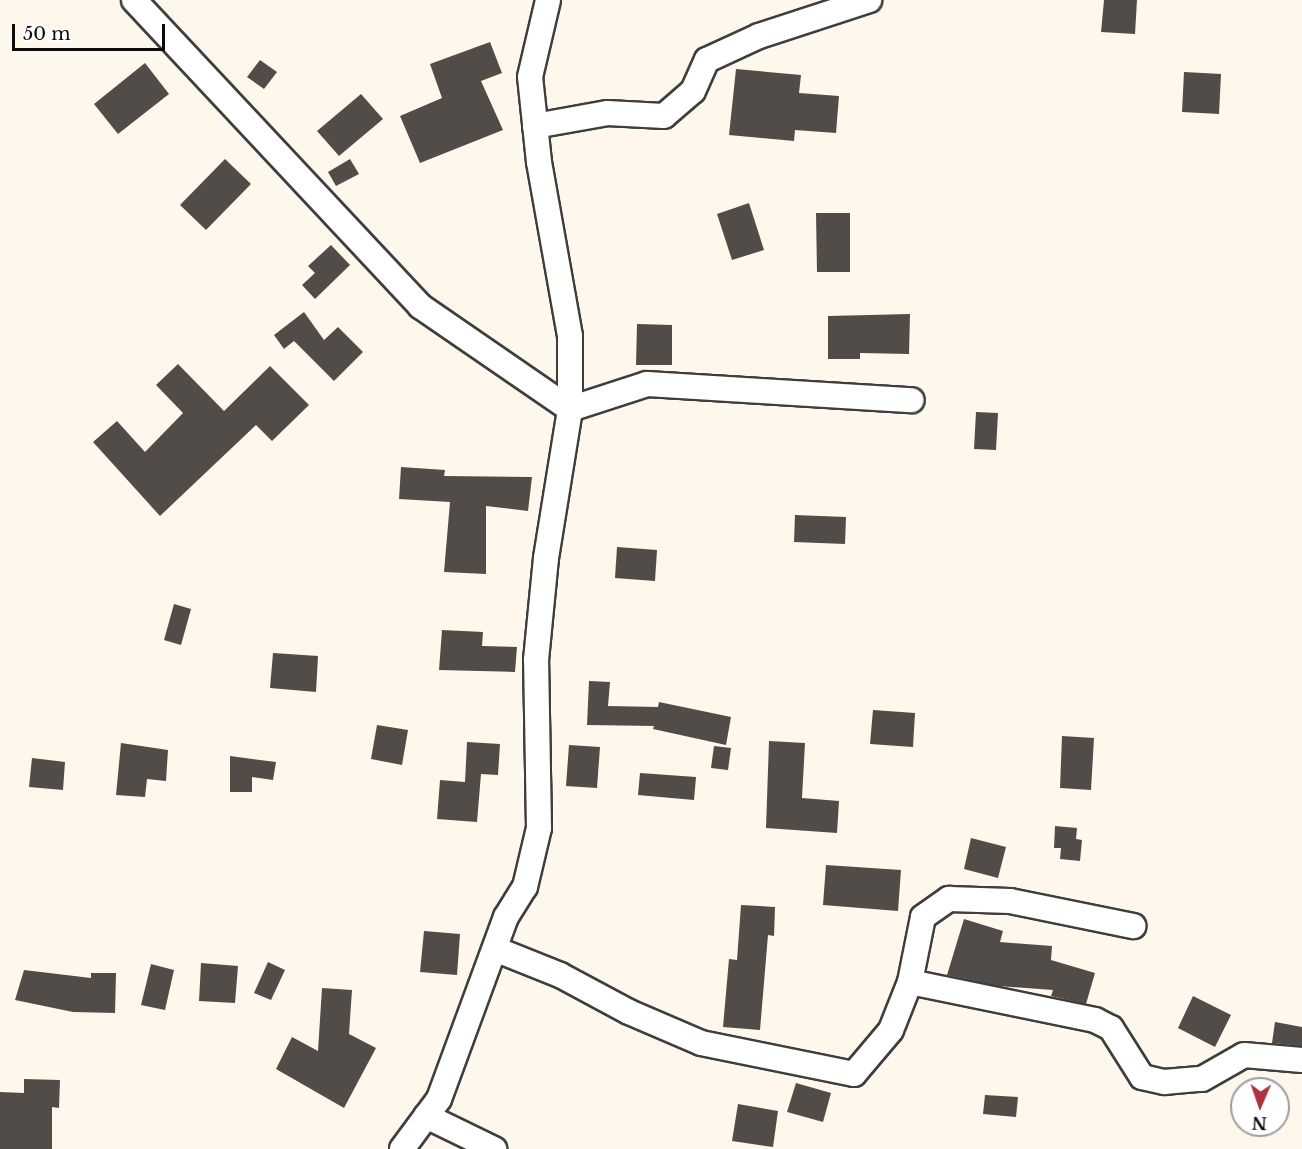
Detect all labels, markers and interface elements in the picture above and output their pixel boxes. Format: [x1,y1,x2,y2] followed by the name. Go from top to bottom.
[15,12,168,50] scale bar
[23,23,71,45] text: 50 m
[1230,1077,1290,1137] north arrow
[1252,1113,1267,1133] text: N

